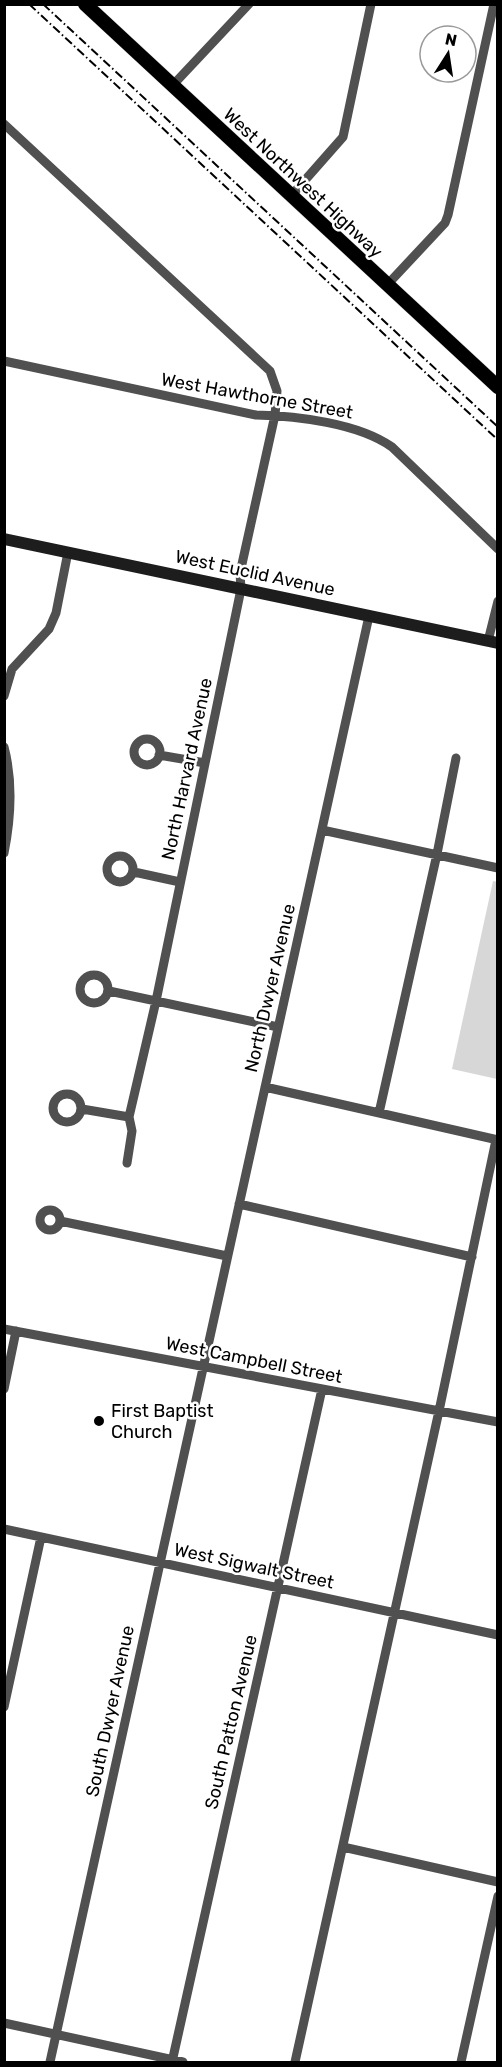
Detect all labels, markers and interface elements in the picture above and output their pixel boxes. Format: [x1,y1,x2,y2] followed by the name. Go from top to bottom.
[418,24,478,84] north arrow
[443,29,459,50] text: N
[219,103,387,263] street label: West Northwest Highway
[159,368,355,424] street label: West Hawthorne Street
[173,545,337,601] street label: West Euclid Avenue
[157,676,217,862] street label: North Harvard Avenue
[240,902,300,1074] street label: North Dwyer Avenue
[164,1332,344,1388] street label: West Campbell Street
[111,1400,214,1443] place label: First Baptist Church
[92,1414,106,1428] marker: First Baptist Church
[172,1538,336,1594] street label: West Sigwalt Street
[81,1623,139,1799] street label: South Dwyer Avenue
[200,1633,262,1811] street label: South Patton Avenue

